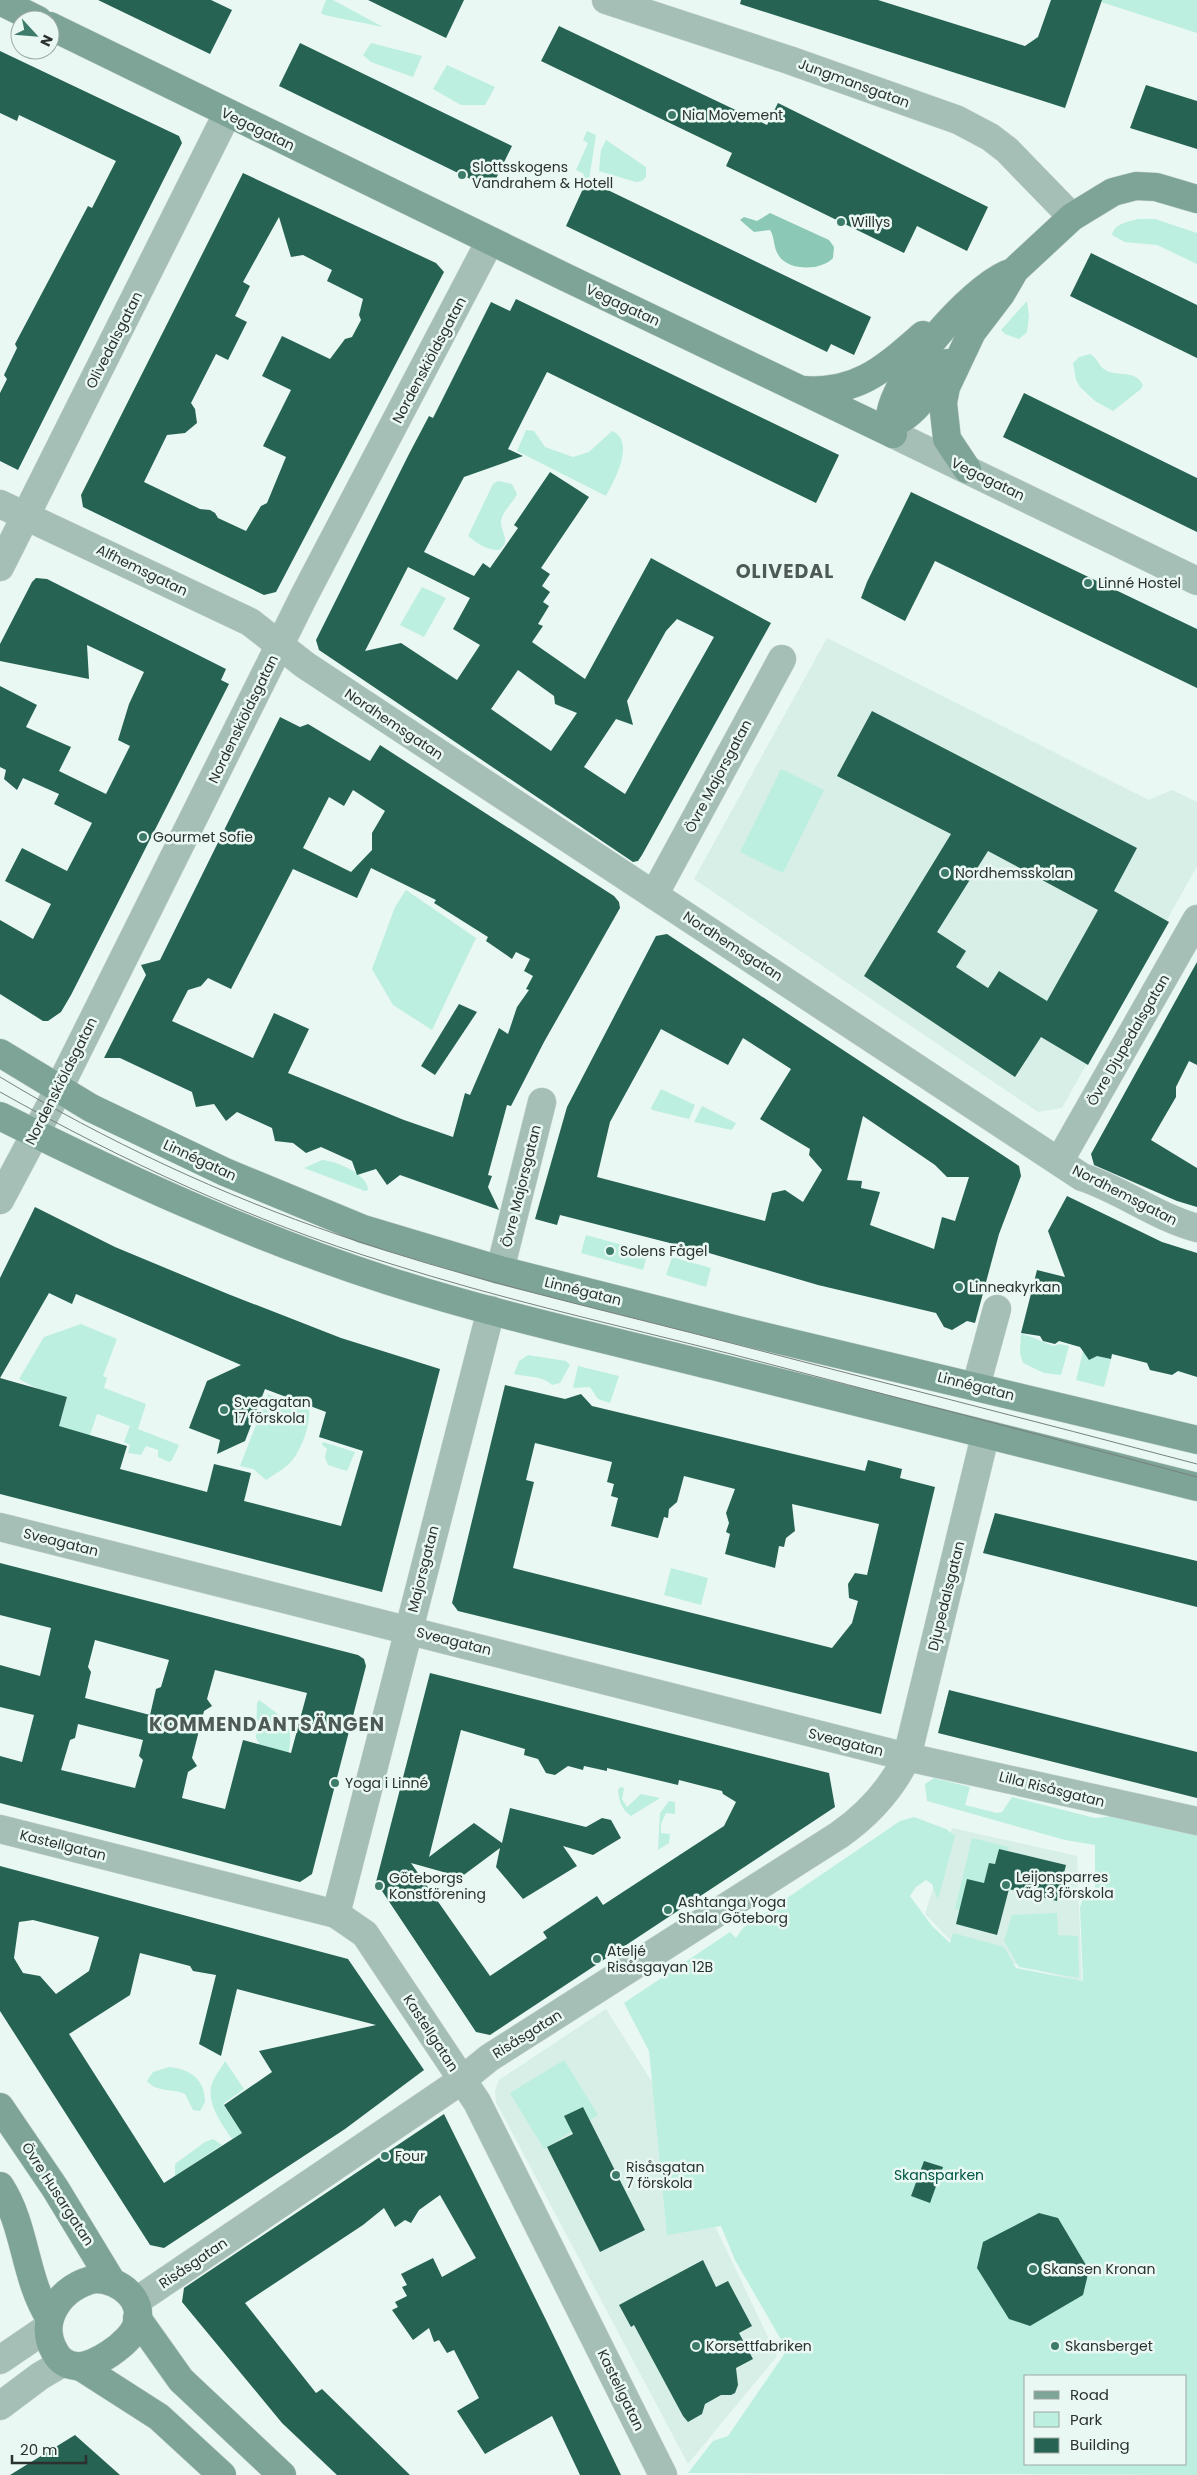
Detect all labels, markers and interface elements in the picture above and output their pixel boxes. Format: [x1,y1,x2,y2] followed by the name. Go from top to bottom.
[10,10,60,60] north arrow
[35,32,58,50] text: N
[795,54,913,112] street label: Jungmansgatan
[218,103,298,155] street label: Vegagatan
[682,105,783,125] place label: Nia Movement
[666,109,678,121] marker: Nia Movement
[472,157,613,193] place label: Slottsskogens Vandrahem & Hotell
[456,169,468,181] marker: Slottsskogens Vandrahem & Hotell
[851,212,890,232] place label: Willys
[835,216,847,228] marker: Willys
[583,279,663,331] street label: Vegagatan
[81,288,147,392] street label: Olivedalsgatan
[387,293,471,427] street label: Nordenskiöldsgatan
[948,453,1028,505] street label: Vegagatan
[93,539,191,601] street label: Alfhemsgatan
[736,558,834,585] district label: OLIVEDAL
[1098,573,1181,593] place label: Linné Hostel
[1082,577,1094,589] marker: Linné Hostel
[203,651,283,787] street label: Nordenskiöldsgatan
[341,683,447,765] street label: Nordhemsgatan
[680,716,756,836] street label: Övre Majorsgatan
[153,827,253,847] place label: Gourmet Sofie
[137,831,149,843] marker: Gourmet Sofie
[955,863,1073,883] place label: Nordhemsskolan
[939,867,951,879] marker: Nordhemsskolan
[679,906,787,986] street label: Nordhemsgatan
[1082,970,1174,1110] street label: Övre Djupedalsgatan
[20,1014,102,1148] street label: Nordenskiöldsgatan
[496,1123,546,1249] street label: Övre Majorsgatan
[160,1134,240,1186] street label: Linnégatan
[1069,1160,1181,1230] street label: Nordhemsgatan
[620,1241,707,1261] place label: Solens Fågel
[604,1245,616,1257] marker: Solens Fågel
[542,1272,624,1310] street label: Linnégatan
[969,1277,1061,1297] place label: Linneakyrkan
[953,1281,965,1293] marker: Linneakyrkan
[935,1367,1017,1405] street label: Linnégatan
[234,1392,311,1428] place label: Sveagatan 17 förskola
[218,1404,230,1416] marker: Sveagatan 17 förskola
[21,1523,101,1561] street label: Sveagatan
[403,1523,443,1615] street label: Majorsgatan
[923,1539,969,1653] street label: Djupedalsgatan
[414,1622,494,1660] street label: Sveagatan
[149,1711,385,1738] district label: KOMMENDANTSÄNGEN
[806,1723,886,1761] street label: Sveagatan
[997,1766,1107,1812] street label: Lilla Risåsgatan
[345,1773,428,1793] place label: Yoga i Linné
[329,1777,341,1789] marker: Yoga i Linné
[18,1825,108,1865] street label: Kastellgatan
[1016,1867,1114,1903] place label: Leijonsparres väg 3 förskola
[389,1868,486,1904] place label: Göteborgs Konstförening
[1000,1879,1012,1891] marker: Leijonsparres väg 3 förskola
[373,1880,385,1892] marker: Göteborgs Konstförening
[678,1892,788,1928] place label: Ashtanga Yoga Shala Göteborg
[662,1904,674,1916] marker: Ashtanga Yoga Shala Göteborg
[607,1941,713,1977] place label: Ateljé Risåsgayan 12B
[591,1953,603,1965] marker: Ateljé Risåsgayan 12B
[399,1991,463,2075] street label: Kastellgatan
[488,2005,566,2063] street label: Risåsgatan
[17,2138,99,2250] street label: Övre Husargatan
[395,2146,425,2166] place label: Four
[379,2150,391,2162] marker: Four
[626,2157,704,2193] place label: Risåsgatan 7 förskola
[894,2165,984,2185] park label: Skansparken
[610,2169,622,2181] marker: Risåsgatan 7 förskola
[155,2233,231,2293] street label: Risåsgatan
[1043,2259,1156,2279] place label: Skansen Kronan
[1027,2263,1039,2275] marker: Skansen Kronan
[706,2336,812,2356] place label: Korsettfabriken
[1065,2336,1153,2356] place label: Skansberget
[690,2340,702,2352] marker: Korsettfabriken
[1049,2340,1061,2352] marker: Skansberget
[593,2346,649,2434] street label: Kastellgatan
[1024,2375,1187,2465] legend
[1070,2384,1109,2405] text: Road
[1070,2409,1102,2430] text: Park
[12,2432,86,2464] scale bar
[1070,2434,1130,2455] text: Building
[20,2439,58,2460] text: 20 m

